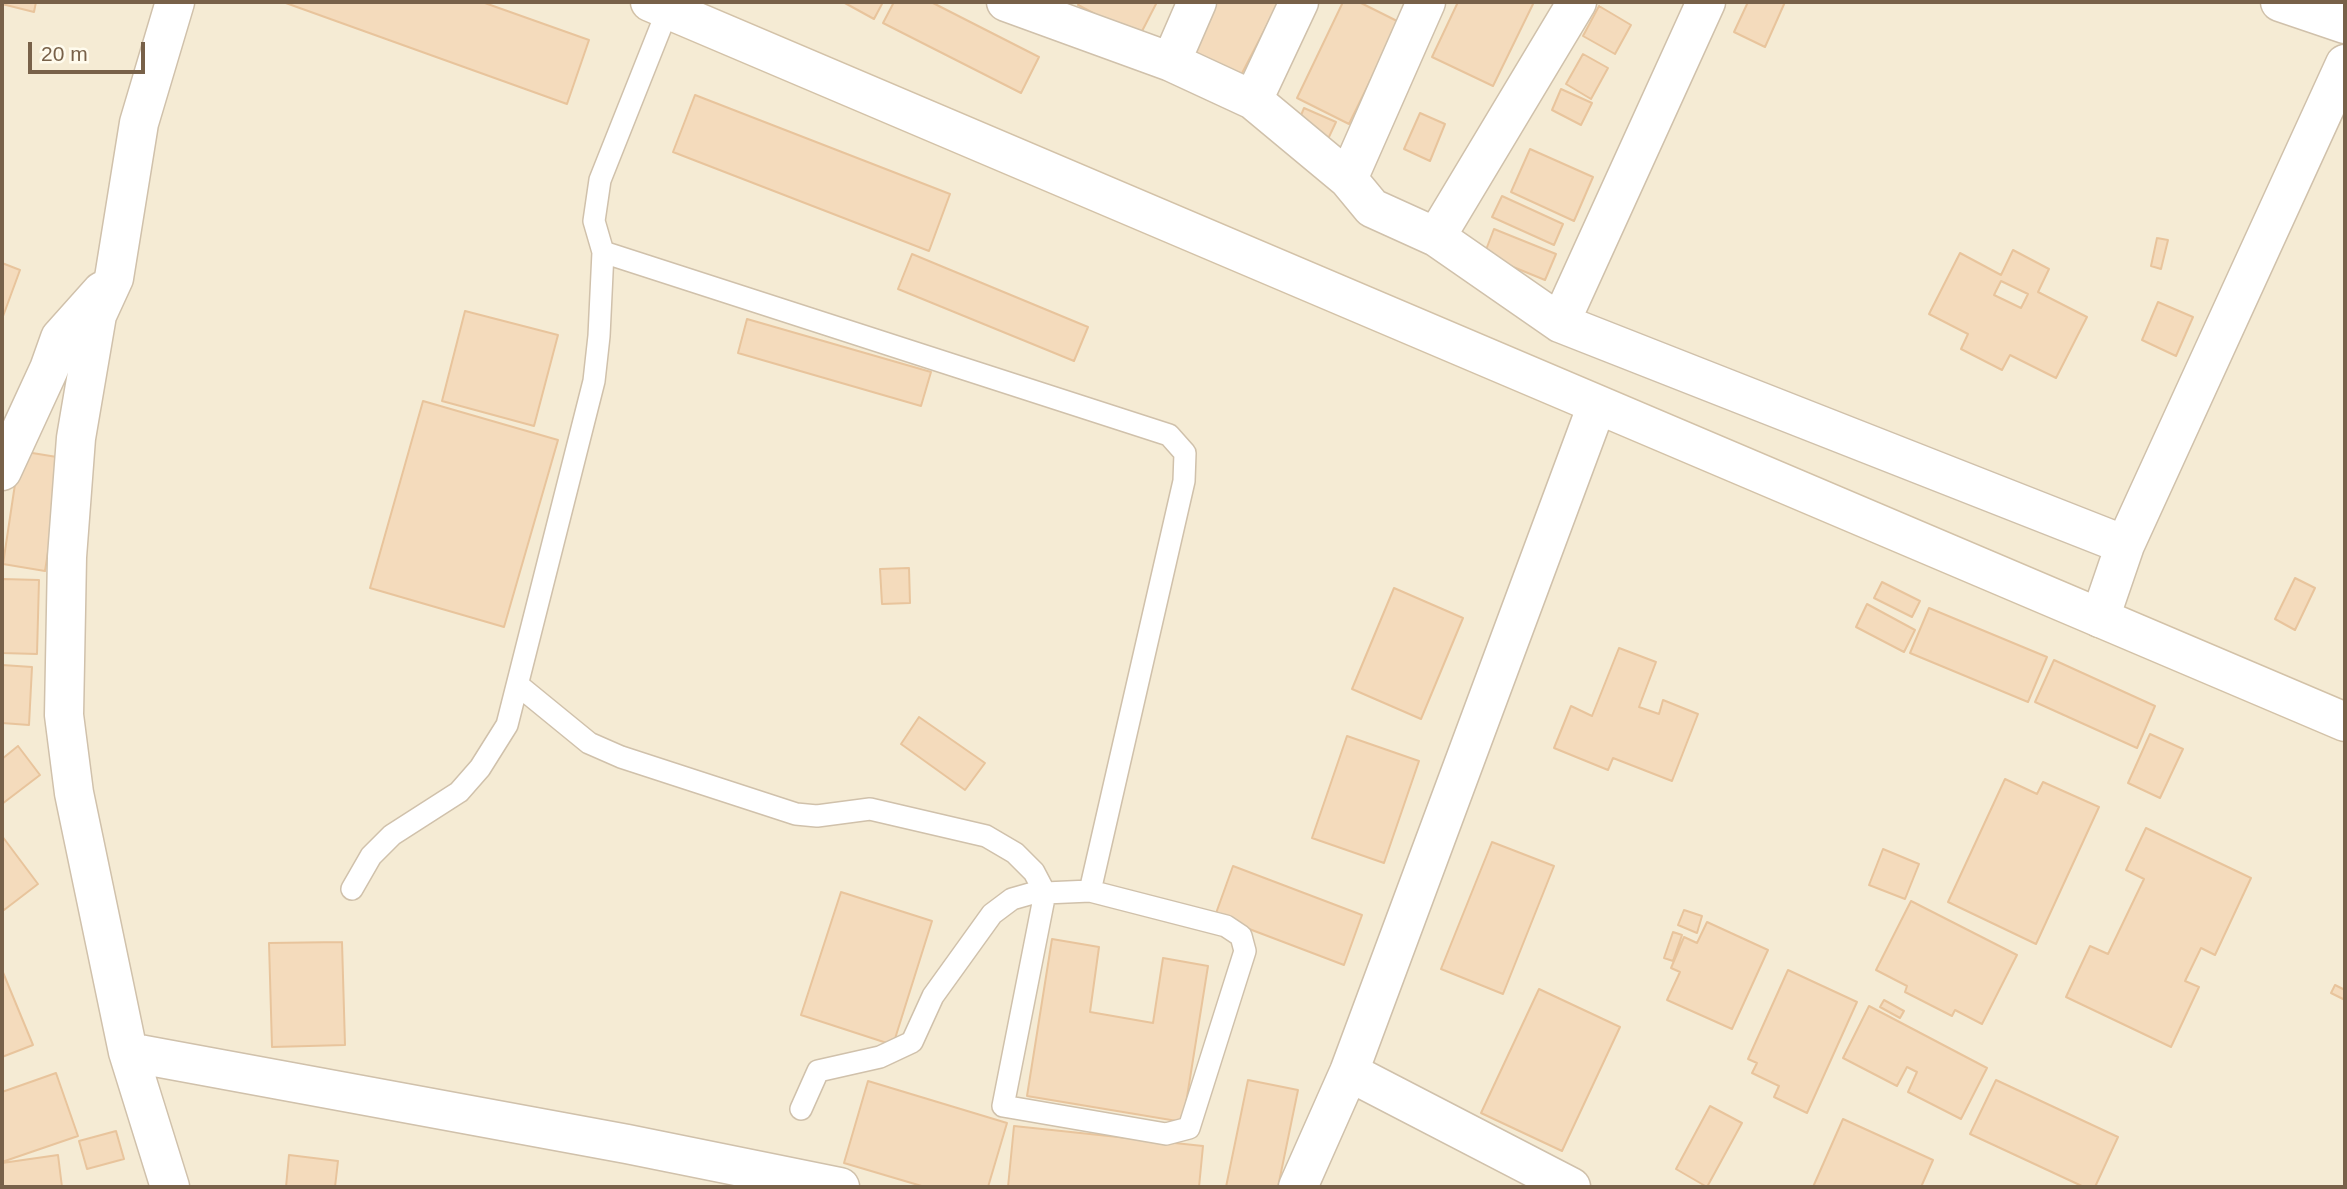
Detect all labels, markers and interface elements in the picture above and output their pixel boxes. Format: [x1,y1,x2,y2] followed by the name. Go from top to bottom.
[32,28,149,72] scale bar
[41,42,88,65] text: 20 m

